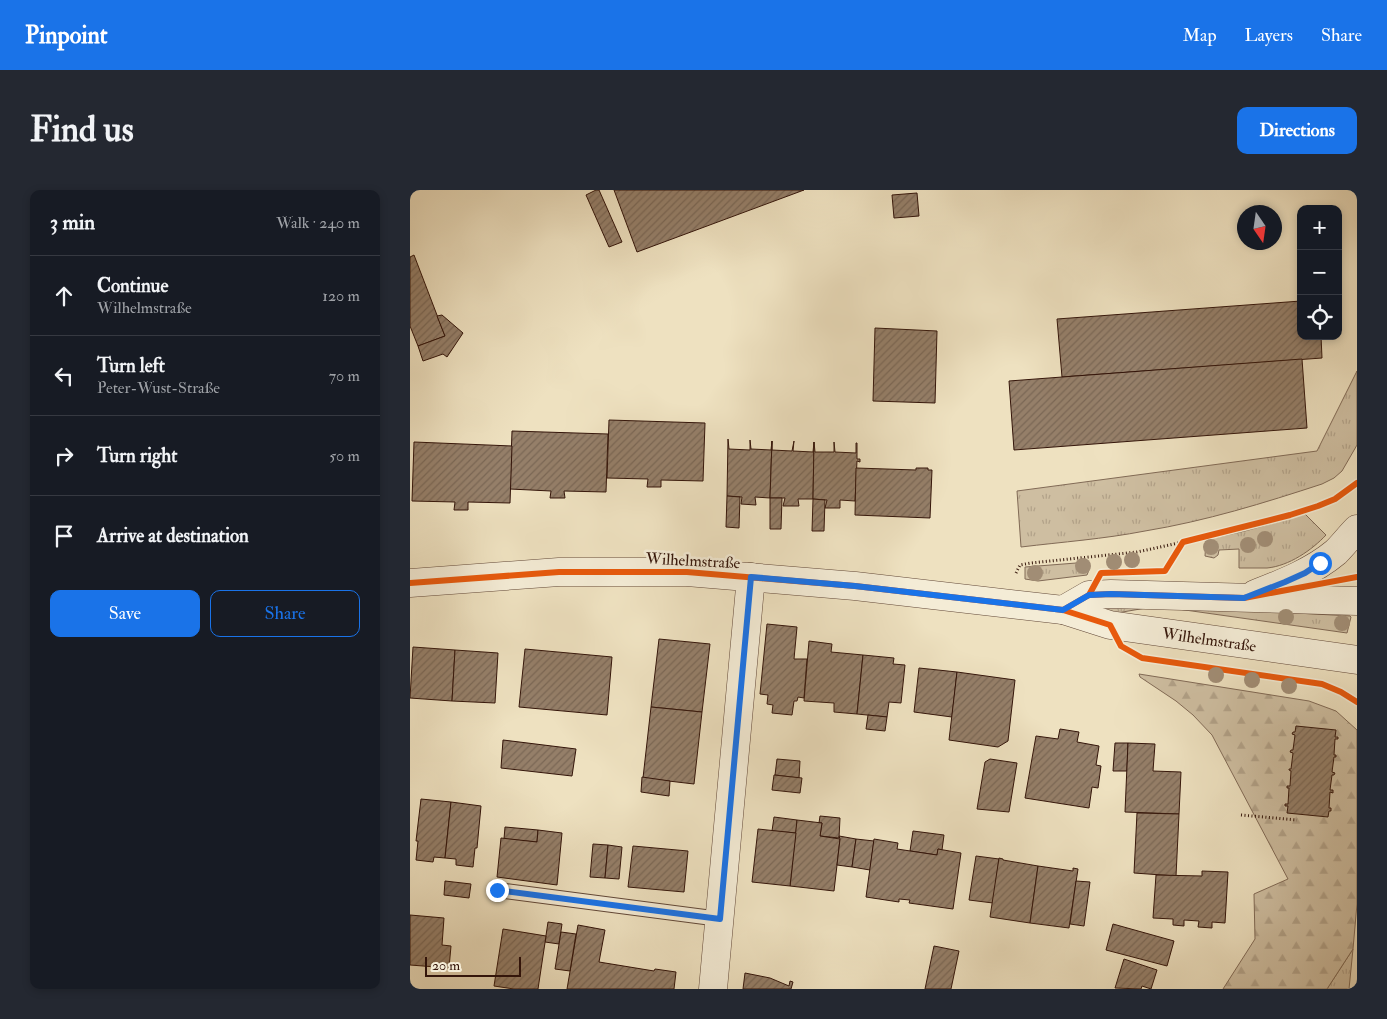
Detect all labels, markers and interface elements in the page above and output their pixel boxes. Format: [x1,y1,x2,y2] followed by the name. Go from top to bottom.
[25,20,108,51] text: Pinpoint
[1183,24,1217,47] text: Map
[1245,24,1293,47] text: Layers
[1321,24,1362,47] text: Share
[1237,107,1357,154] button: Directions
[30,108,134,152] text: Find us
[1237,205,1282,250] north arrow
[1297,205,1342,340] map controls
[1297,205,1342,250] button: +
[50,209,95,236] text: 3 min
[276,213,360,233] text: Walk · 240 m
[1297,250,1342,295] button: −
[97,274,168,298] text: Continue
[50,282,78,310] icon: ahead
[322,286,360,306] text: 120 m
[1297,295,1342,340] button: locate
[97,298,192,318] text: Wilhelmstraße
[97,354,165,378] text: Turn left
[50,362,78,390] icon: left
[329,366,360,386] text: 70 m
[97,378,220,398] text: Peter-Wust-Straße
[50,442,78,470] icon: right
[97,444,177,468] text: Turn right
[329,446,360,466] text: 50 m
[50,522,78,550] icon: arrive
[97,524,249,548] text: Arrive at destination
[644,548,741,573] street label: Wilhelmstraße
[1309,552,1332,575] route start
[50,590,200,637] button: Save
[210,590,360,637] button: Share
[1160,623,1258,657] street label: Wilhelmstraße
[486,879,509,902] route end
[425,954,521,977] scale bar
[432,957,460,974] text: 20 m

